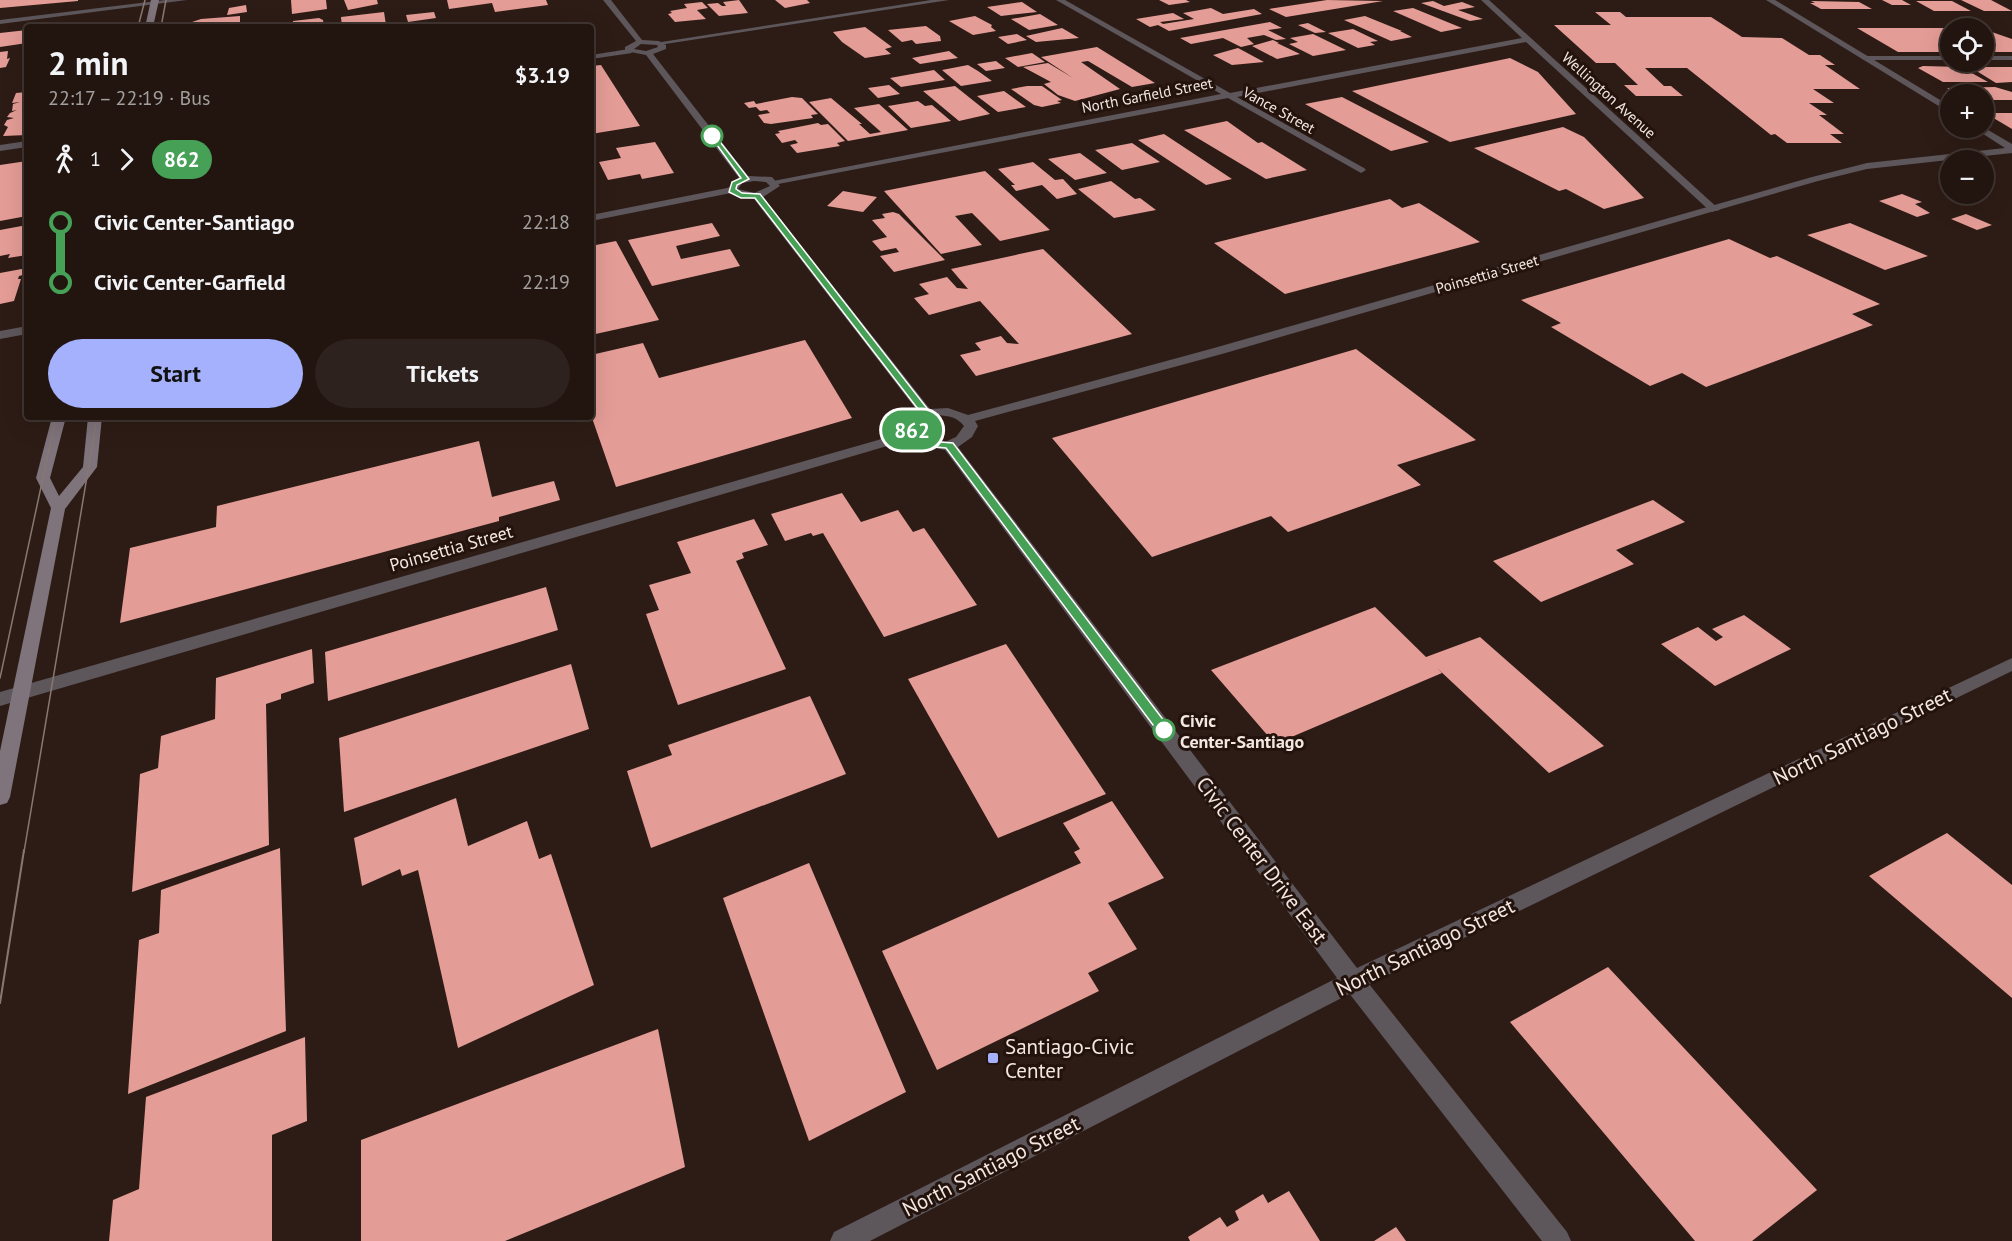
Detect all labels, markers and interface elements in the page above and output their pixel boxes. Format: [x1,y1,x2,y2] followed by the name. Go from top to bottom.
[1940,18,1994,204] map controls
[1940,18,1994,72] button: locate
[48,41,129,84] text: 2 min
[1558,48,1660,142] street label: Wellington Avenue
[515,61,570,89] text: $3.19
[1080,73,1214,117] street label: North Garfield Street
[1239,82,1318,138] street label: Vance Street
[1940,84,1994,138] button: +
[48,85,210,111] text: 22:17 – 22:19 · Bus
[701,125,723,147] unlabelled marker
[48,143,81,176] icon: walk
[110,143,143,176] icon: forward
[90,146,101,172] text: 1
[164,146,200,173] text: 862
[1940,150,1994,204] button: −
[94,208,295,236] text: Civic Center-Santiago
[522,209,570,235] text: 22:18
[1433,250,1541,298] street label: Poinsettia Street
[94,268,286,296] text: Civic Center-Garfield
[522,269,570,295] text: 22:19
[48,339,303,408] button: Start
[315,339,570,408] button: Tickets
[878,410,946,450] line badge: 862
[894,417,930,444] text: 862
[387,519,515,577] street label: Poinsettia Street
[1768,681,1956,791] street label: North Santiago Street
[1180,709,1304,753] place label: Civic Center-Santiago
[1153,719,1175,741] marker: Civic Center-Santiago
[1190,771,1334,949] street label: Civic Center Drive East
[1331,892,1519,1002] street label: North Santiago Street
[1005,1033,1134,1084] place label: Santiago-Civic Center
[986,1051,1000,1065] marker: Santiago-Civic Center
[898,1110,1084,1222] street label: North Santiago Street

